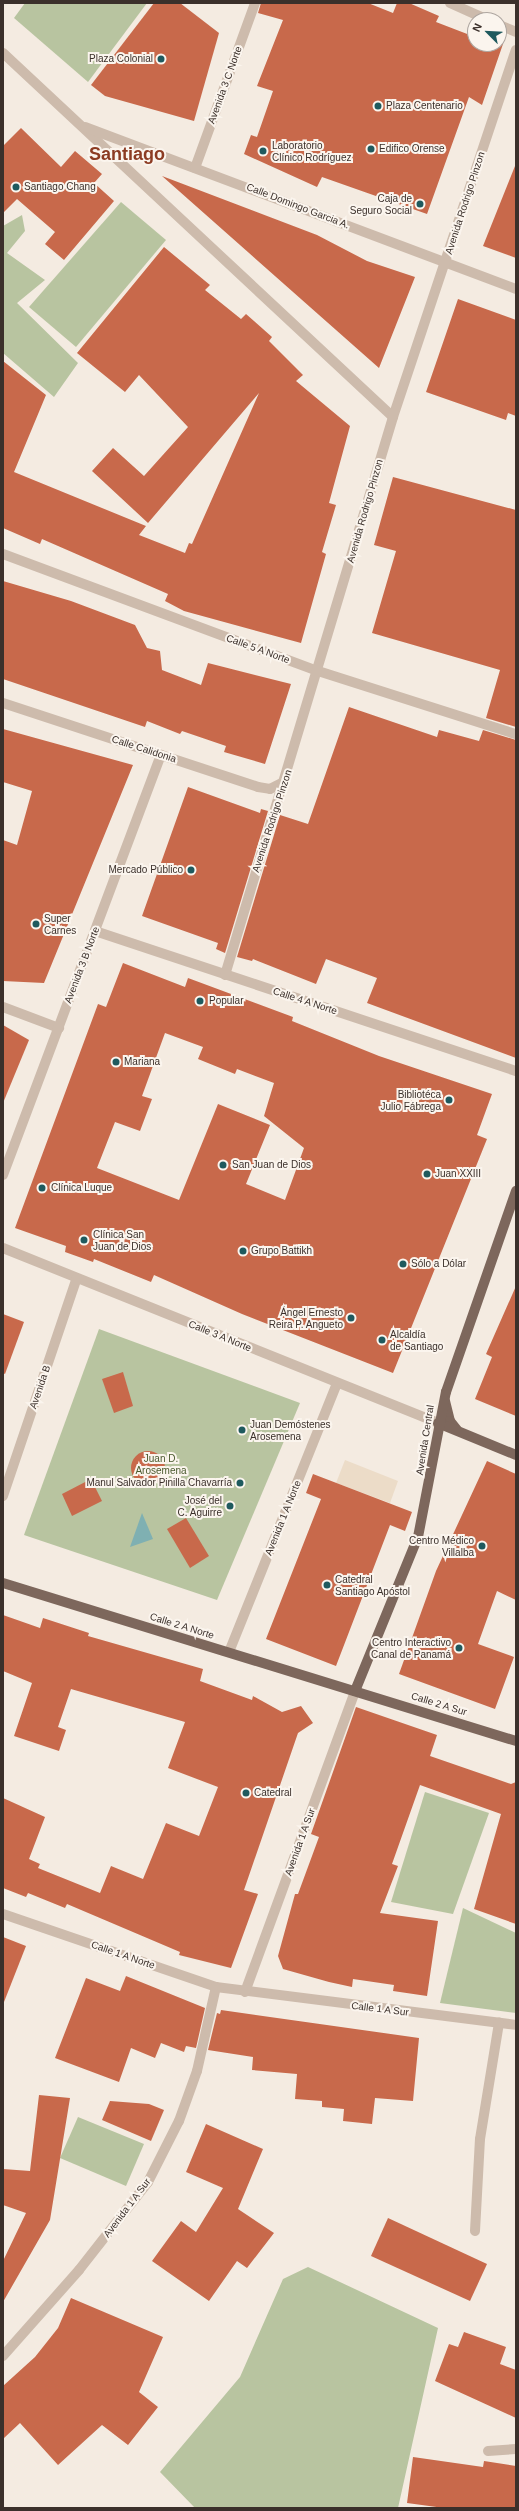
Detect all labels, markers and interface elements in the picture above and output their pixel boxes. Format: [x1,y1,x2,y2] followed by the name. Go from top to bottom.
[467,12,507,52] north arrow
[470,21,484,34] text: N
[205,45,245,125] street label: Avenida 3 C Norte
[89,53,153,65] place label: Plaza Colonial
[156,54,166,64] marker: Plaza Colonial
[386,100,463,112] place label: Plaza Centenario
[373,101,383,111] marker: Plaza Centenario
[272,139,351,162] place label: Laboratorio Clínico Rodríguez
[89,143,165,165] district label: Santiago
[379,143,445,155] place label: Edifico Orense
[366,144,376,154] marker: Edifico Orense
[257,145,269,157] marker: Laboratorio Clínico Rodríguez
[443,150,487,256] street label: Avenida Rodrigo Pinzon
[24,181,96,193] place label: Santiago Chang
[244,181,352,231] street label: Calle Domingo Garcia A.
[11,182,21,192] marker: Santiago Chang
[350,192,412,216] place label: Caja de Seguro Social
[415,199,425,209] marker: Caja de Seguro Social
[344,458,386,564] street label: Avenida Rodrigo Pinzon
[224,632,292,666] street label: Calle 5 A Norte
[110,733,178,765] street label: Calle Calidonia
[250,768,294,874] street label: Avenida Rodrigo Pinzon
[109,864,183,876] place label: Mercado Público
[186,865,196,875] marker: Mercado Público
[44,912,76,936] place label: Super Carnes
[31,919,41,929] marker: Super Carnes
[62,925,102,1005] street label: Avenida 3 B Norte
[271,985,339,1017] street label: Calle 4 A Norte
[194,995,206,1007] marker: Popular
[209,995,243,1007] place label: Popular
[124,1056,160,1068] place label: Mariana
[111,1057,121,1067] marker: Mariana
[380,1088,441,1112] place label: Bibliotéca Julio Fábrega
[444,1095,454,1105] marker: Bibliotéca Julio Fábrega
[217,1159,229,1171] marker: San Juan de Dios
[232,1159,311,1171] place label: San Juan de Dios
[435,1168,481,1180] place label: Juan XXIII
[422,1169,432,1179] marker: Juan XXIII
[36,1182,48,1194] marker: Clínica Luque
[51,1182,112,1194] place label: Clínica Luque
[93,1228,151,1252] place label: Clínica San Juan de Dios
[78,1234,90,1246] marker: Clínica San Juan de Dios
[251,1245,312,1257] place label: Grupo Battikh
[238,1246,248,1256] marker: Grupo Battikh
[411,1258,466,1270] place label: Sólo a Dólar
[398,1259,408,1269] marker: Sólo a Dólar
[268,1306,343,1330] place label: Ángel Ernesto Reira P. Angueto
[346,1313,356,1323] marker: Ángel Ernesto Reira P. Angueto
[186,1318,254,1354] street label: Calle 3 A Norte
[390,1328,443,1352] place label: Alcaldía de Santiago
[377,1335,387,1345] marker: Alcaldía de Santiago
[27,1364,53,1410] street label: Avenida B
[414,1404,436,1476] street label: Avenida Central
[250,1418,331,1442] place label: Juan Demóstenes Arosemena
[237,1425,247,1435] marker: Juan Demóstenes Arosemena
[135,1452,187,1476] park label: Juan D. Arosemena
[86,1477,232,1489] place label: Manul Salvador Pinilla Chavarría
[235,1478,245,1488] marker: Manul Salvador Pinilla Chavarría
[262,1478,304,1558] street label: Avenida 1 A Norte
[177,1494,222,1518] place label: José del C. Aguirre
[225,1501,235,1511] marker: José del C. Aguirre
[409,1534,474,1558] place label: Centro Médico Villalba
[477,1541,487,1551] marker: Centro Médico Villalba
[335,1573,411,1596] place label: Catedral Santiago Apóstol
[322,1580,332,1590] marker: Catedral Santiago Apóstol
[148,1610,216,1642] street label: Calle 2 A Norte
[371,1636,451,1660] place label: Centro Interactivo Canal de Panamá
[454,1643,464,1653] marker: Centro Interactivo Canal de Panamá
[409,1690,469,1718] street label: Calle 2 A Sur
[254,1787,292,1799] place label: Catedral
[241,1788,251,1798] marker: Catedral
[282,1806,318,1878] street label: Avenida 1 A Sur
[89,1938,157,1972] street label: Calle 1 A Norte
[350,1999,410,2019] street label: Calle 1 A Sur
[101,2176,153,2240] street label: Avenida 1 A Sur

